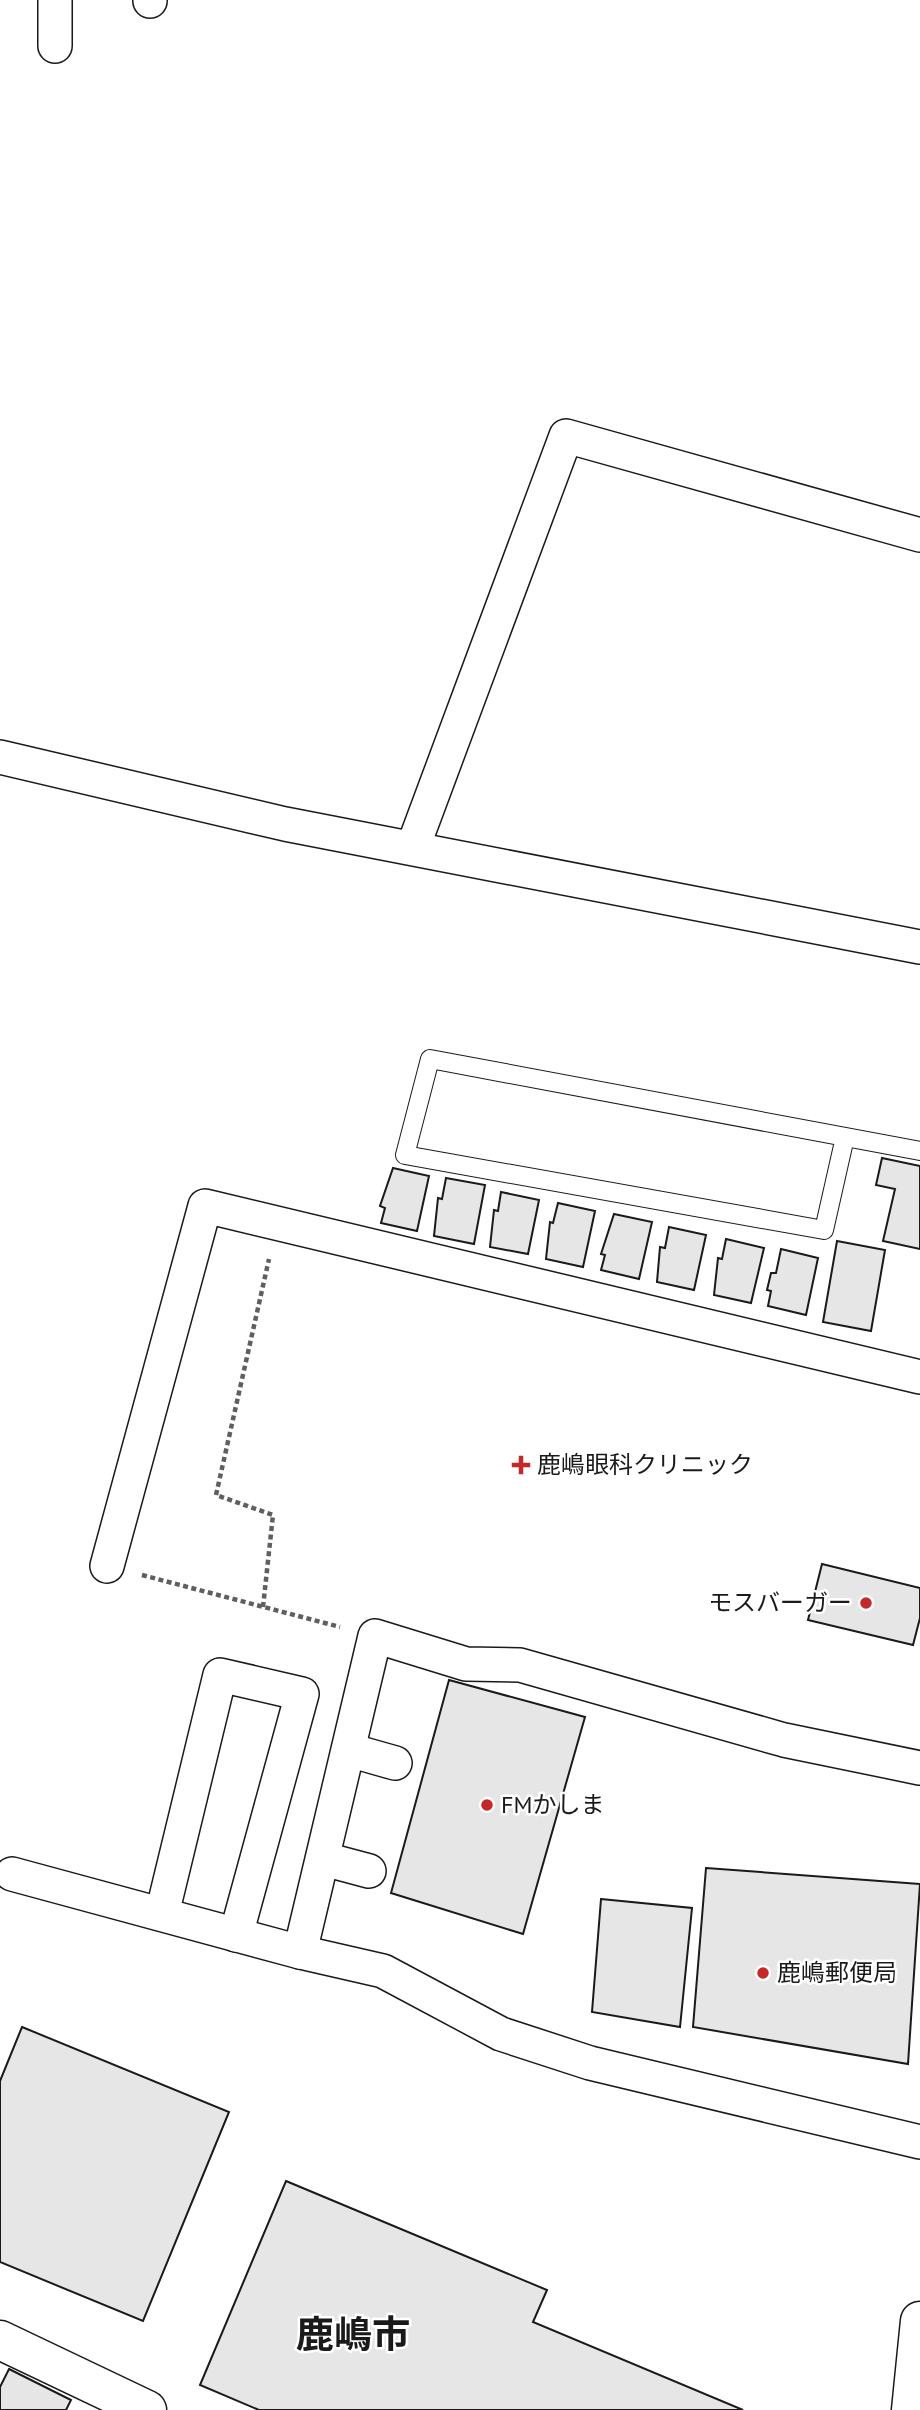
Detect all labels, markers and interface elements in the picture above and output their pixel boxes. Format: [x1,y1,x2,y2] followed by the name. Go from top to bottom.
[537,1449,753,1480] place label: 鹿嶋眼科クリニック
[511,1455,531,1475] marker: 鹿嶋眼科クリニック
[708,1587,852,1618] place label: モスバーガー
[858,1595,874,1611] marker: モスバーガー
[501,1789,604,1820] place label: FMかしま
[479,1797,495,1813] marker: FMかしま
[777,1957,897,1988] place label: 鹿嶋郵便局
[755,1965,771,1981] marker: 鹿嶋郵便局
[296,2309,410,2358] district label: 鹿嶋市

